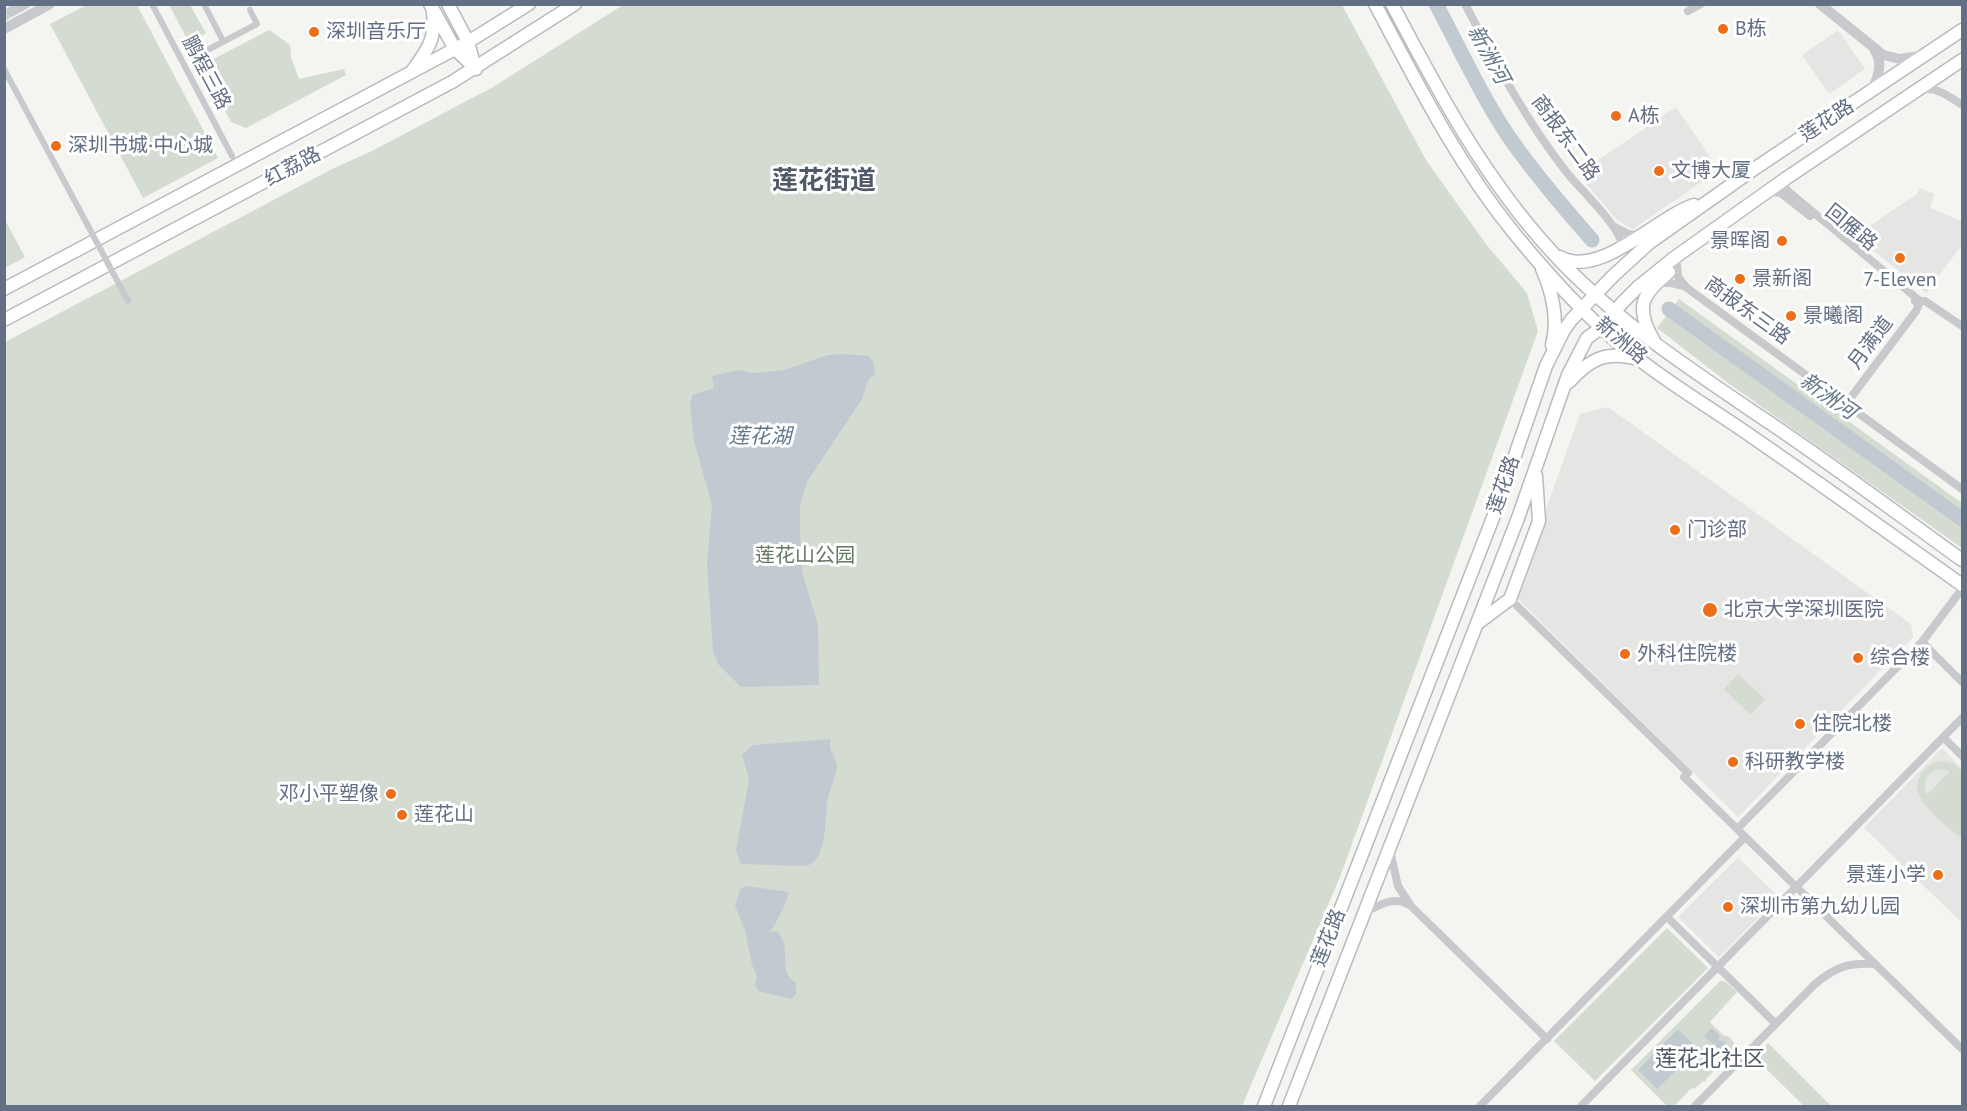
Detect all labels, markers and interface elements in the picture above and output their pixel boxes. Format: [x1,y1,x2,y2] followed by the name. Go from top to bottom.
[1735,17,1767,41] place label: B栋
[326,20,426,44] place label: 深圳音乐厅
[1462,21,1514,89] water label: 新洲河
[1716,22,1730,36] marker: B栋
[307,25,321,39] marker: 深圳音乐厅
[177,32,235,114] street label: 鹏程三路
[1526,90,1604,186] street label: 商报东二路
[1795,95,1859,147] street label: 莲花路
[1628,104,1660,128] place label: A栋
[1609,109,1623,123] marker: A栋
[68,134,213,158] place label: 深圳书城·中心城
[49,139,63,153] marker: 深圳书城·中心城
[261,142,325,192] street label: 红荔路
[1671,159,1751,183] place label: 文博大厦
[1652,164,1666,178] marker: 文博大厦
[772,166,876,198] district label: 莲花街道
[1820,200,1882,256] street label: 回雁路
[1710,229,1770,253] place label: 景晖阁
[1775,234,1789,248] marker: 景晖阁
[1893,251,1907,265] marker: 7-Eleven
[1752,267,1812,291] place label: 景新阁
[1863,268,1937,292] place label: 7-Eleven
[1699,272,1795,350] street label: 商报东三路
[1733,272,1747,286] marker: 景新阁
[1803,304,1863,328] place label: 景曦阁
[1784,309,1798,323] marker: 景曦阁
[1843,312,1899,374] street label: 月满道
[1590,313,1652,369] street label: 新洲路
[1795,369,1861,425] water label: 新洲河
[729,424,791,450] water label: 莲花湖
[1483,453,1525,517] street label: 莲花路
[1687,518,1747,542] place label: 门诊部
[1668,523,1682,537] marker: 门诊部
[755,544,855,568] park label: 莲花山公园
[1724,598,1884,622] place label: 北京大学深圳医院
[1701,601,1719,619] marker: 北京大学深圳医院
[1637,642,1737,666] place label: 外科住院楼
[1870,646,1930,670] place label: 综合楼
[1618,647,1632,661] marker: 外科住院楼
[1851,651,1865,665] marker: 综合楼
[1812,712,1892,736] place label: 住院北楼
[1793,717,1807,731] marker: 住院北楼
[1745,750,1845,774] place label: 科研教学楼
[1726,755,1740,769] marker: 科研教学楼
[279,782,379,806] place label: 邓小平塑像
[384,787,398,801] marker: 邓小平塑像
[414,803,474,827] place label: 莲花山
[395,808,409,822] marker: 莲花山
[1846,863,1926,887] place label: 景莲小学
[1931,868,1945,882] marker: 景莲小学
[1740,895,1900,919] place label: 深圳市第九幼儿园
[1721,900,1735,914] marker: 深圳市第九幼儿园
[1307,906,1351,970] street label: 莲花路
[1655,1047,1765,1073] district label: 莲花北社区

